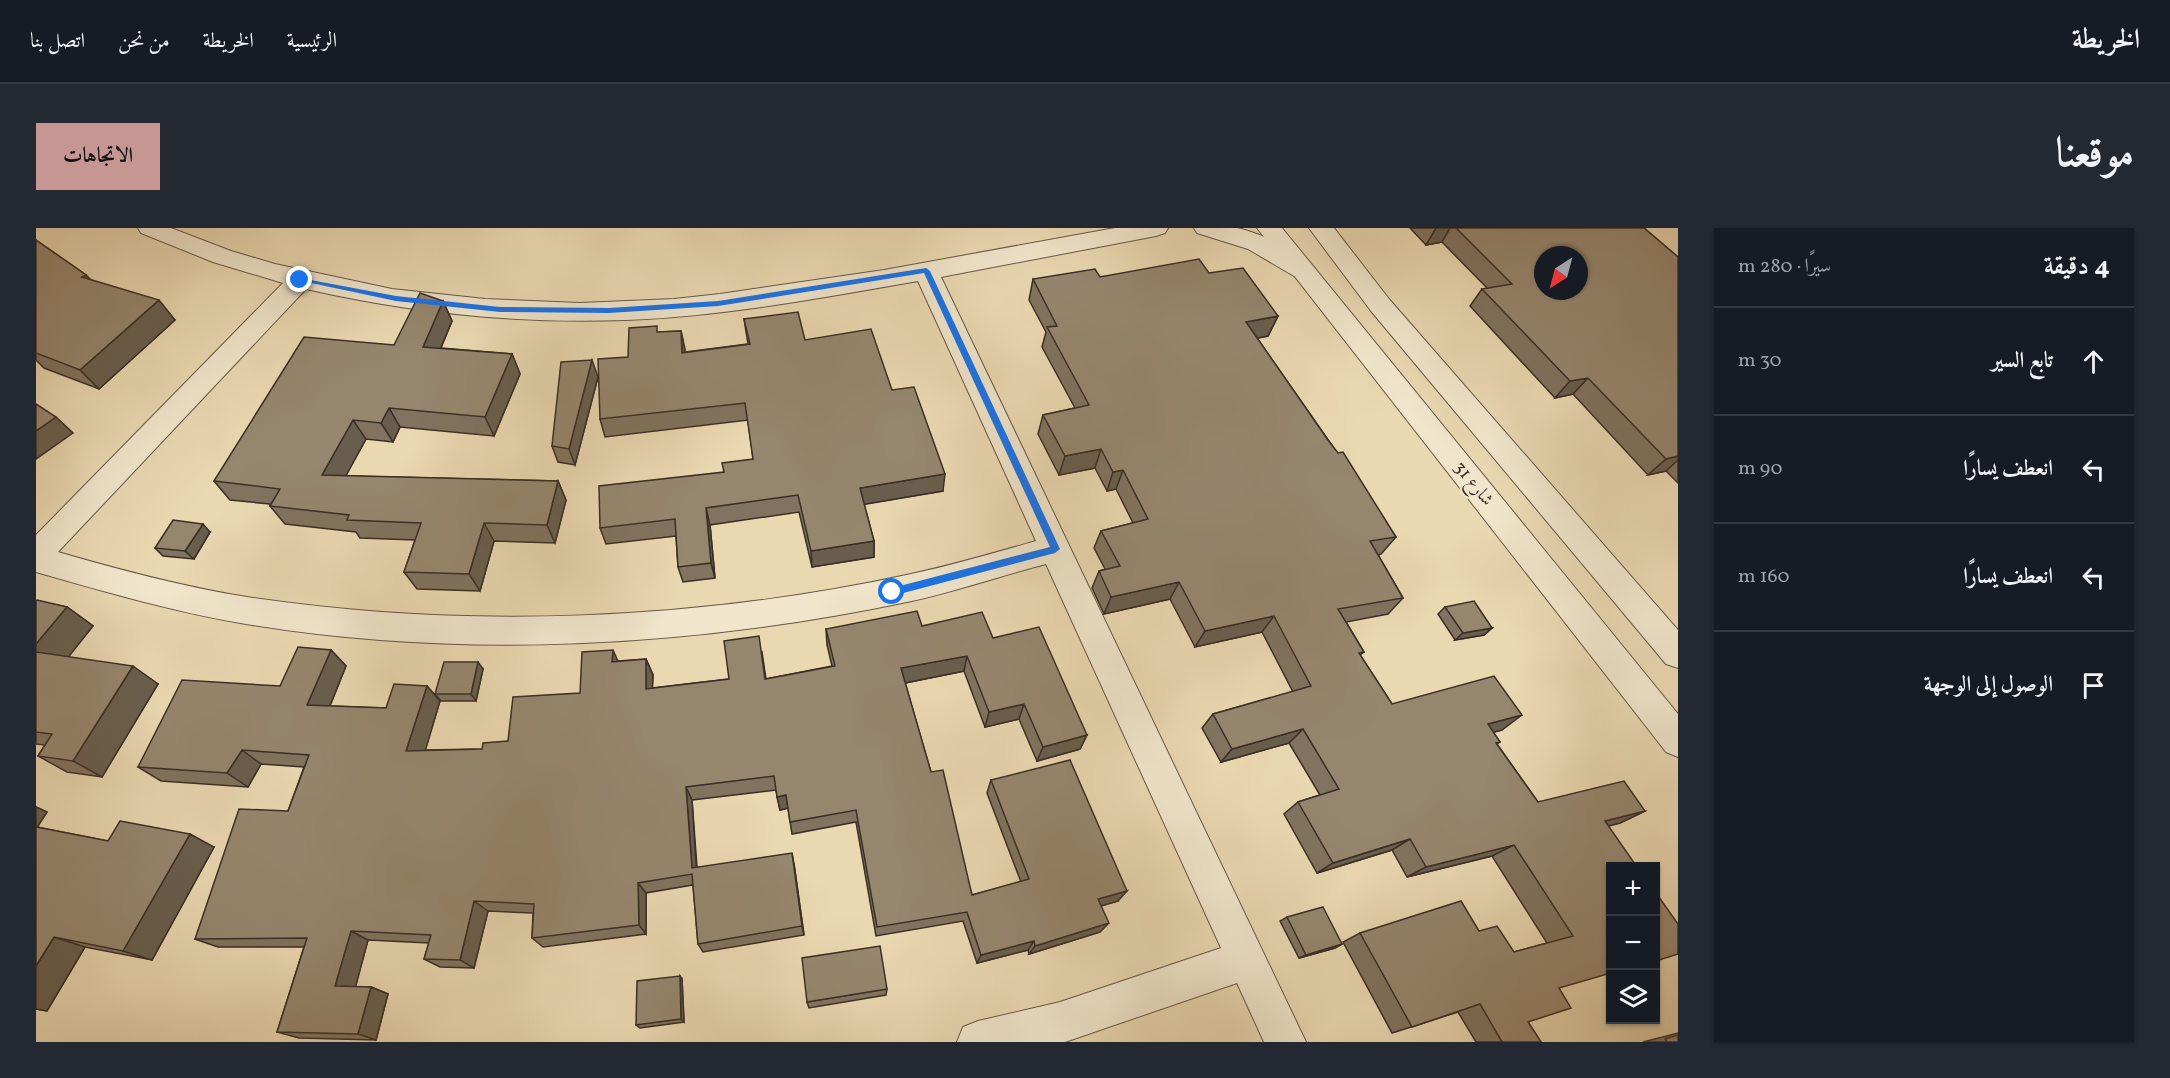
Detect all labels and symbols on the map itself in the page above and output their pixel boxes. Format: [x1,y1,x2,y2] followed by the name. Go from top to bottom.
[1534,246,1588,300] north arrow
[286,266,312,292] route end
[1446,456,1499,512] street label: شارع 31
[878,578,904,604] route start

